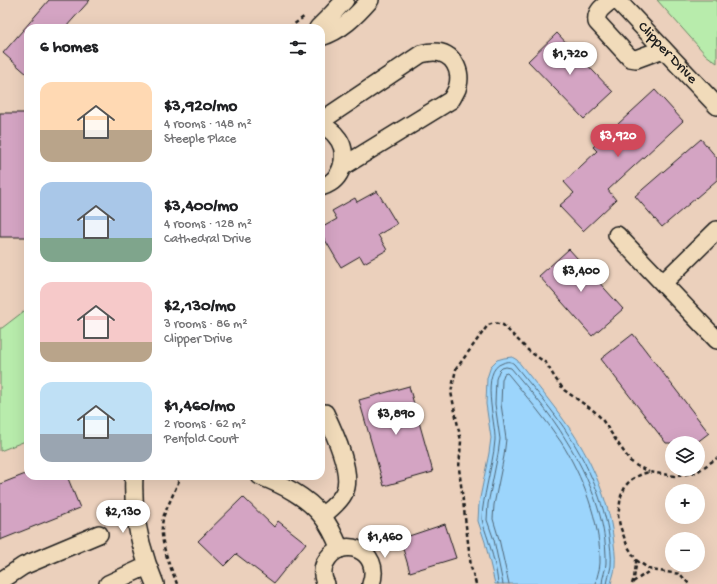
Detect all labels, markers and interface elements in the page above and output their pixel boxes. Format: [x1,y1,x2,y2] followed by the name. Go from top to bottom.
[633,18,701,88] street label: Clipper Drive
[287,37,309,59] icon: filters
[40,38,98,58] text: 6 homes
[537,42,603,76] pin: $1,720
[552,47,588,62] text: $1,720
[164,97,237,117] text: $3,920/mo
[72,98,120,146] icon: home
[164,117,252,132] text: 4 rooms · 148 m²
[585,124,651,158] pin: $3,920
[600,129,636,144] text: $3,920
[164,132,236,147] text: Steeple Place
[164,197,238,217] text: $3,400/mo
[72,198,120,246] icon: home
[164,217,252,232] text: 4 rooms · 128 m²
[164,232,251,247] text: Cathedral Drive
[548,259,614,293] pin: $3,400
[562,264,600,279] text: $3,400
[164,297,236,317] text: $2,130/mo
[72,298,120,346] icon: home
[164,317,247,332] text: 3 rooms · 86 m²
[164,332,232,347] text: Clipper Drive
[164,397,235,417] text: $1,460/mo
[72,398,120,446] icon: home
[363,402,429,436] pin: $3,890
[377,407,415,422] text: $3,890
[164,417,246,432] text: 2 rooms · 62 m²
[164,432,238,447] text: Penfold Court
[665,436,705,572] map controls
[665,436,705,476] button: layers
[665,484,705,524] button: +
[90,500,156,534] pin: $2,130
[105,505,141,520] text: $2,130
[352,525,418,559] pin: $1,460
[367,530,403,545] text: $1,460
[665,532,705,572] button: −

